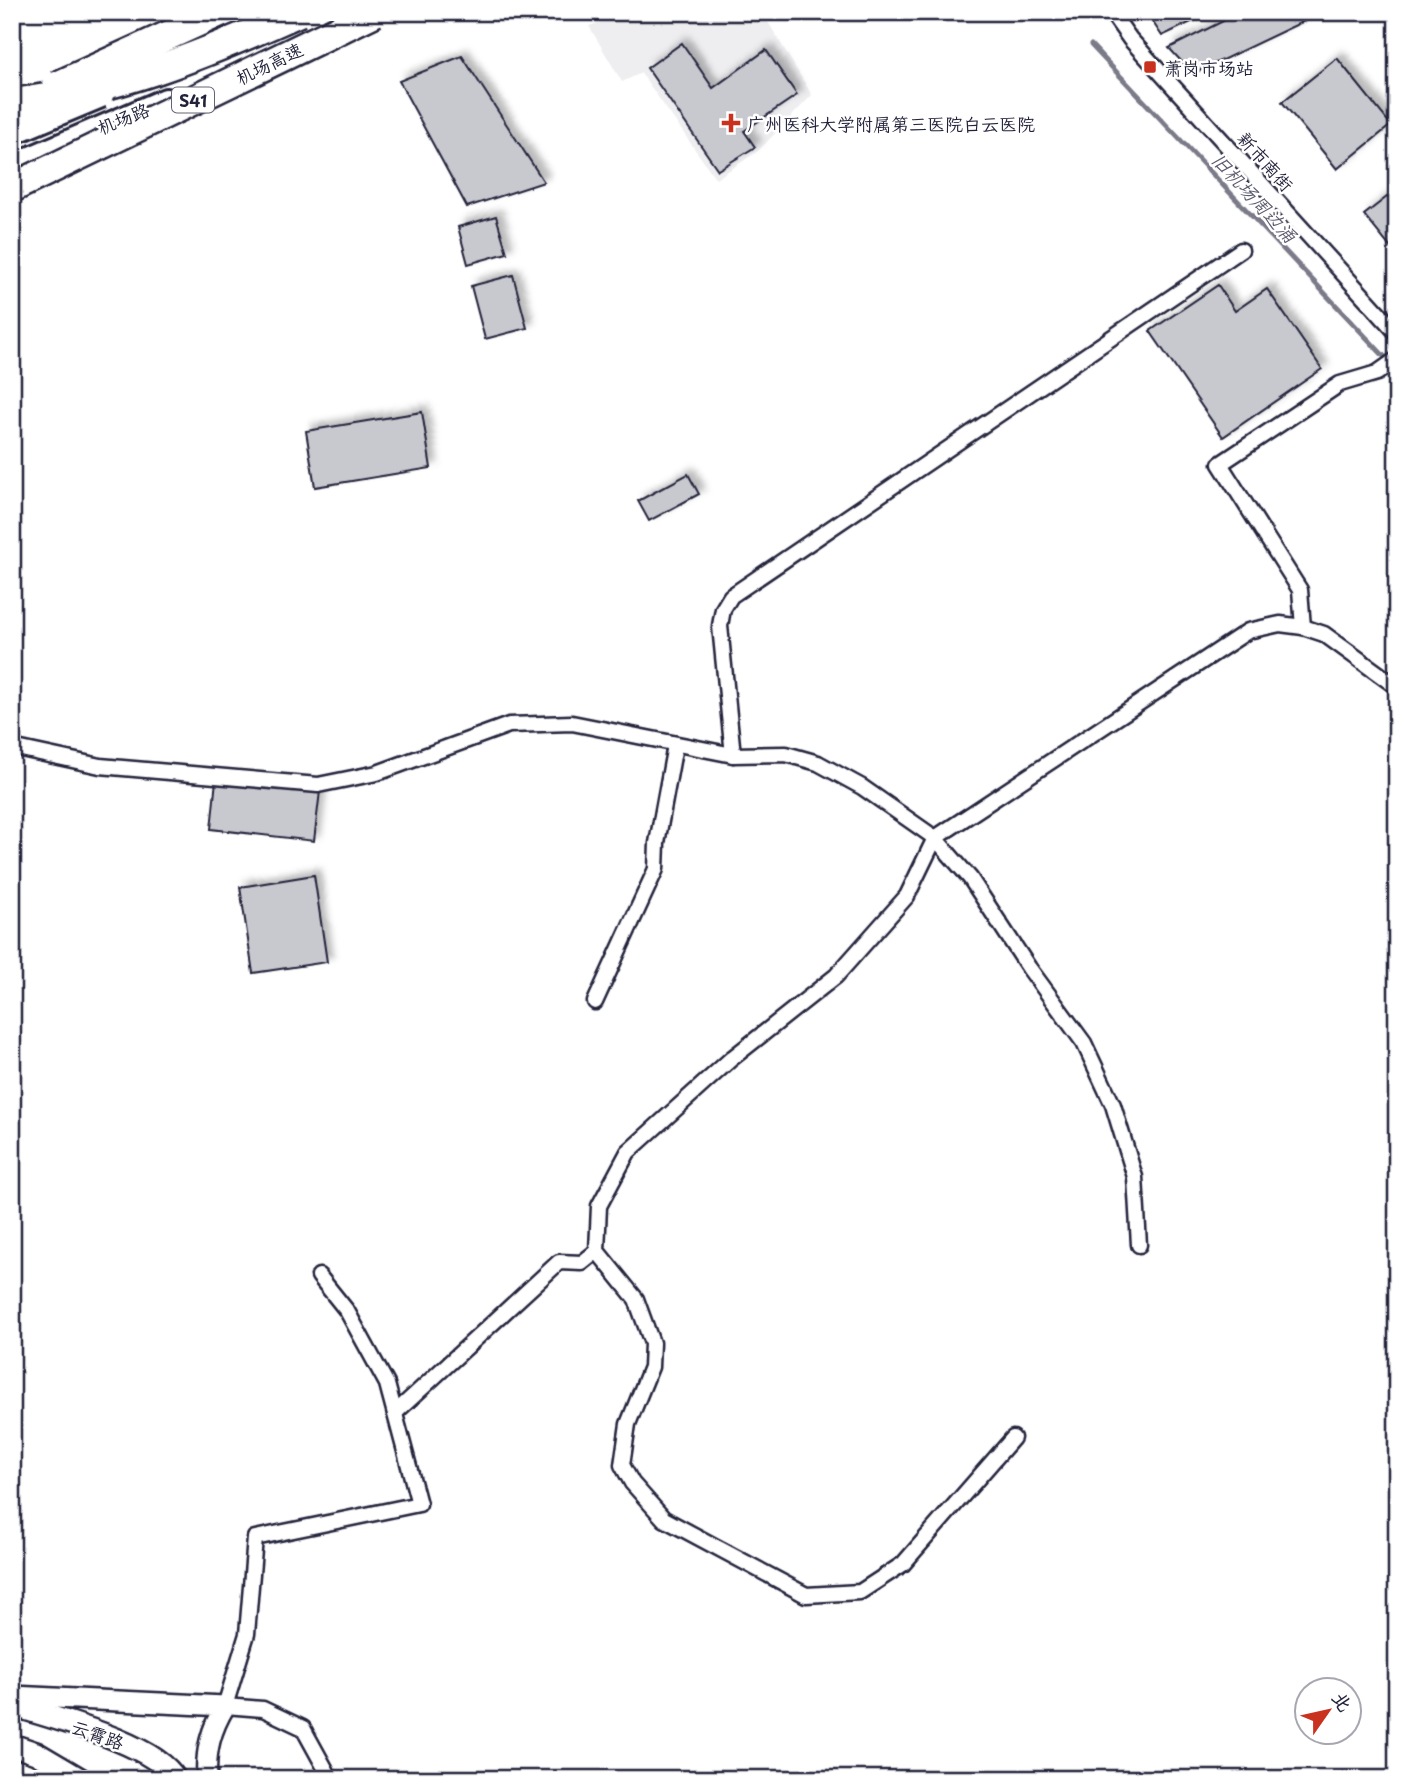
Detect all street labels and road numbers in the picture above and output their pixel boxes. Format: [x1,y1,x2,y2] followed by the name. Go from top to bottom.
[231,35,307,91] street label: 机场高速
[172,88,214,113] road number: S41
[93,95,153,141] street label: 机场路
[1232,125,1300,197] street label: 新市南街
[68,1712,128,1756] street label: 云霄路

